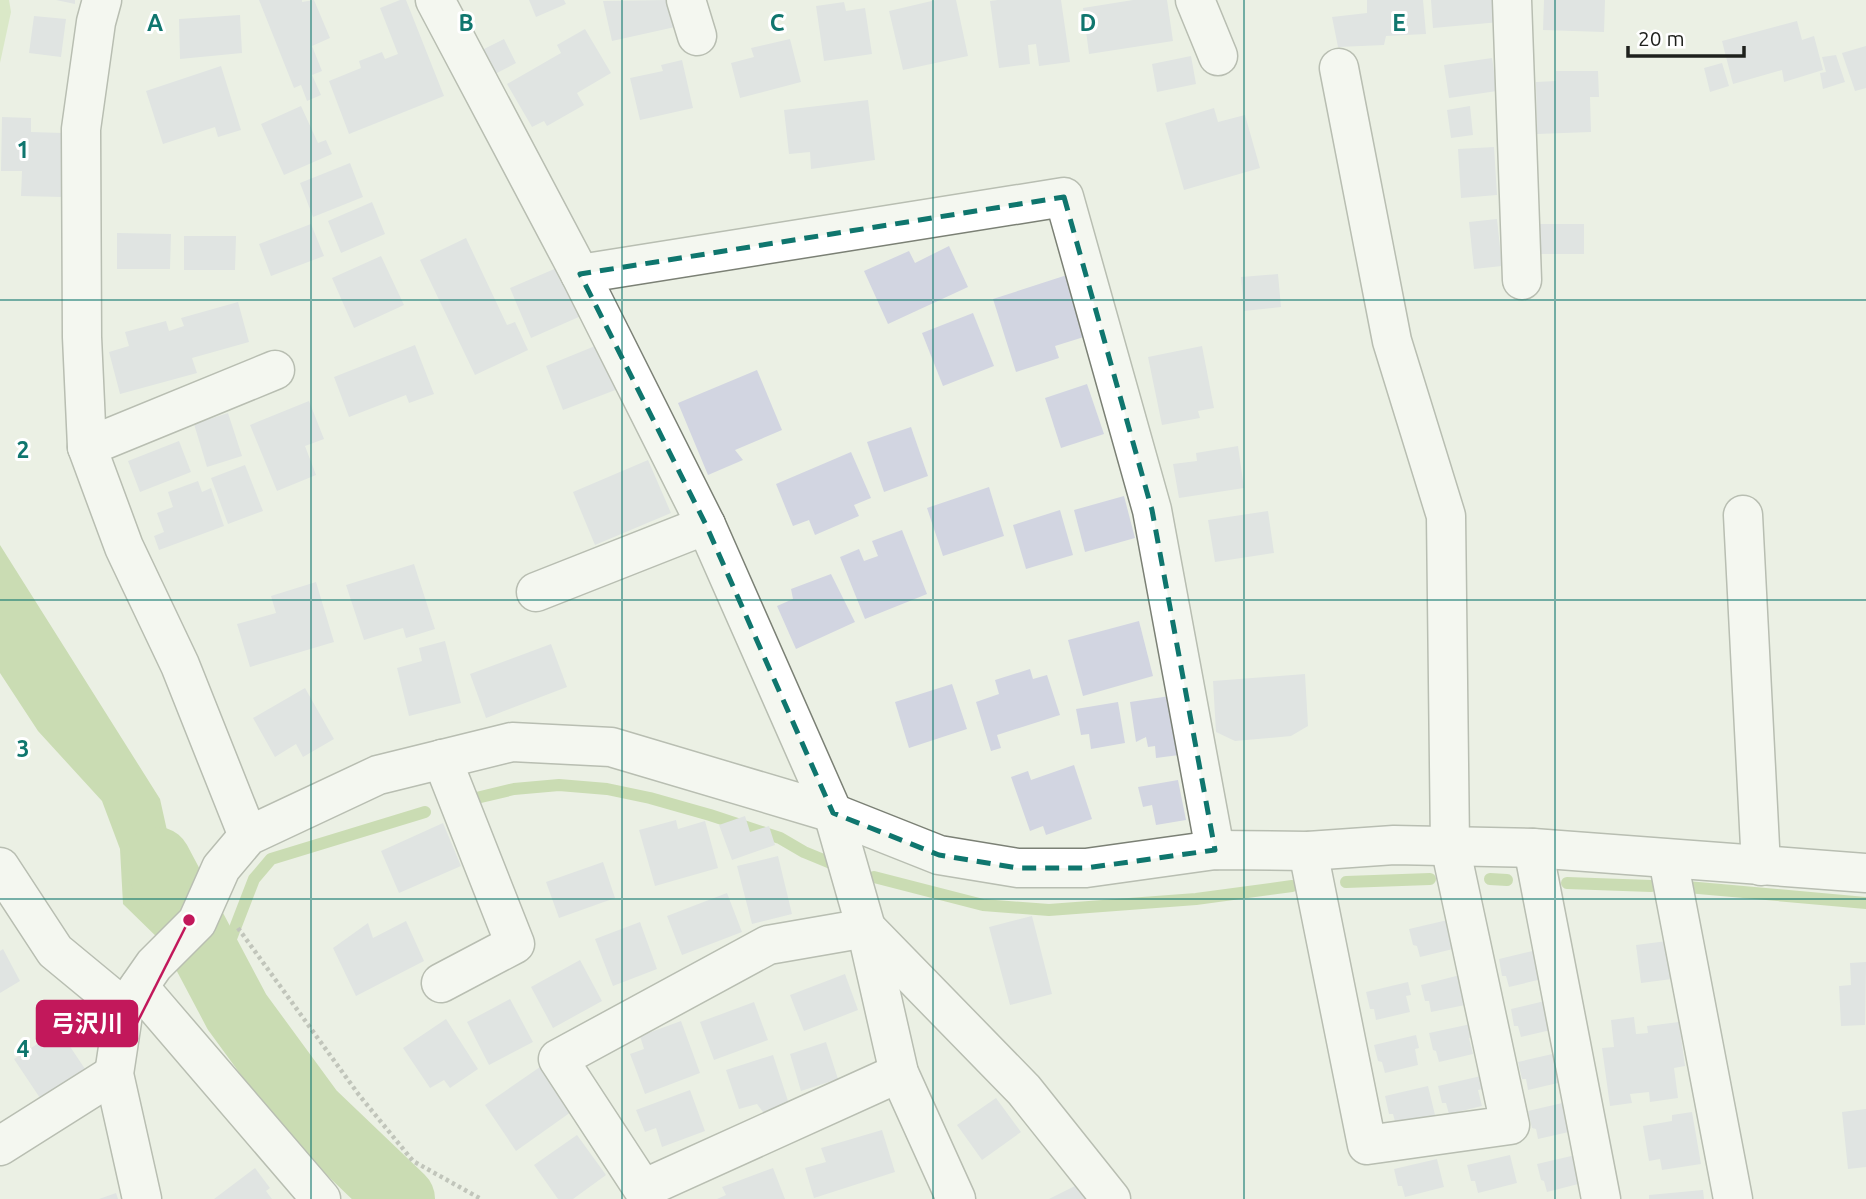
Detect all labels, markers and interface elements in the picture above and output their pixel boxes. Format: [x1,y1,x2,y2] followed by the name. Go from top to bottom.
[147,10,163,35] text: A
[458,10,474,35] text: B
[770,10,785,35] text: C
[1080,10,1096,35] text: D
[1392,10,1406,35] text: E
[1628,14,1744,58] scale bar
[1638,26,1685,50] text: 20 m
[17,137,29,162] text: 1
[17,437,29,462] text: 2
[17,736,29,761] text: 3
[37,1001,137,1046] callout: 弓沢川
[51,1010,123,1037] text: 弓沢川
[17,1036,30,1061] text: 4

